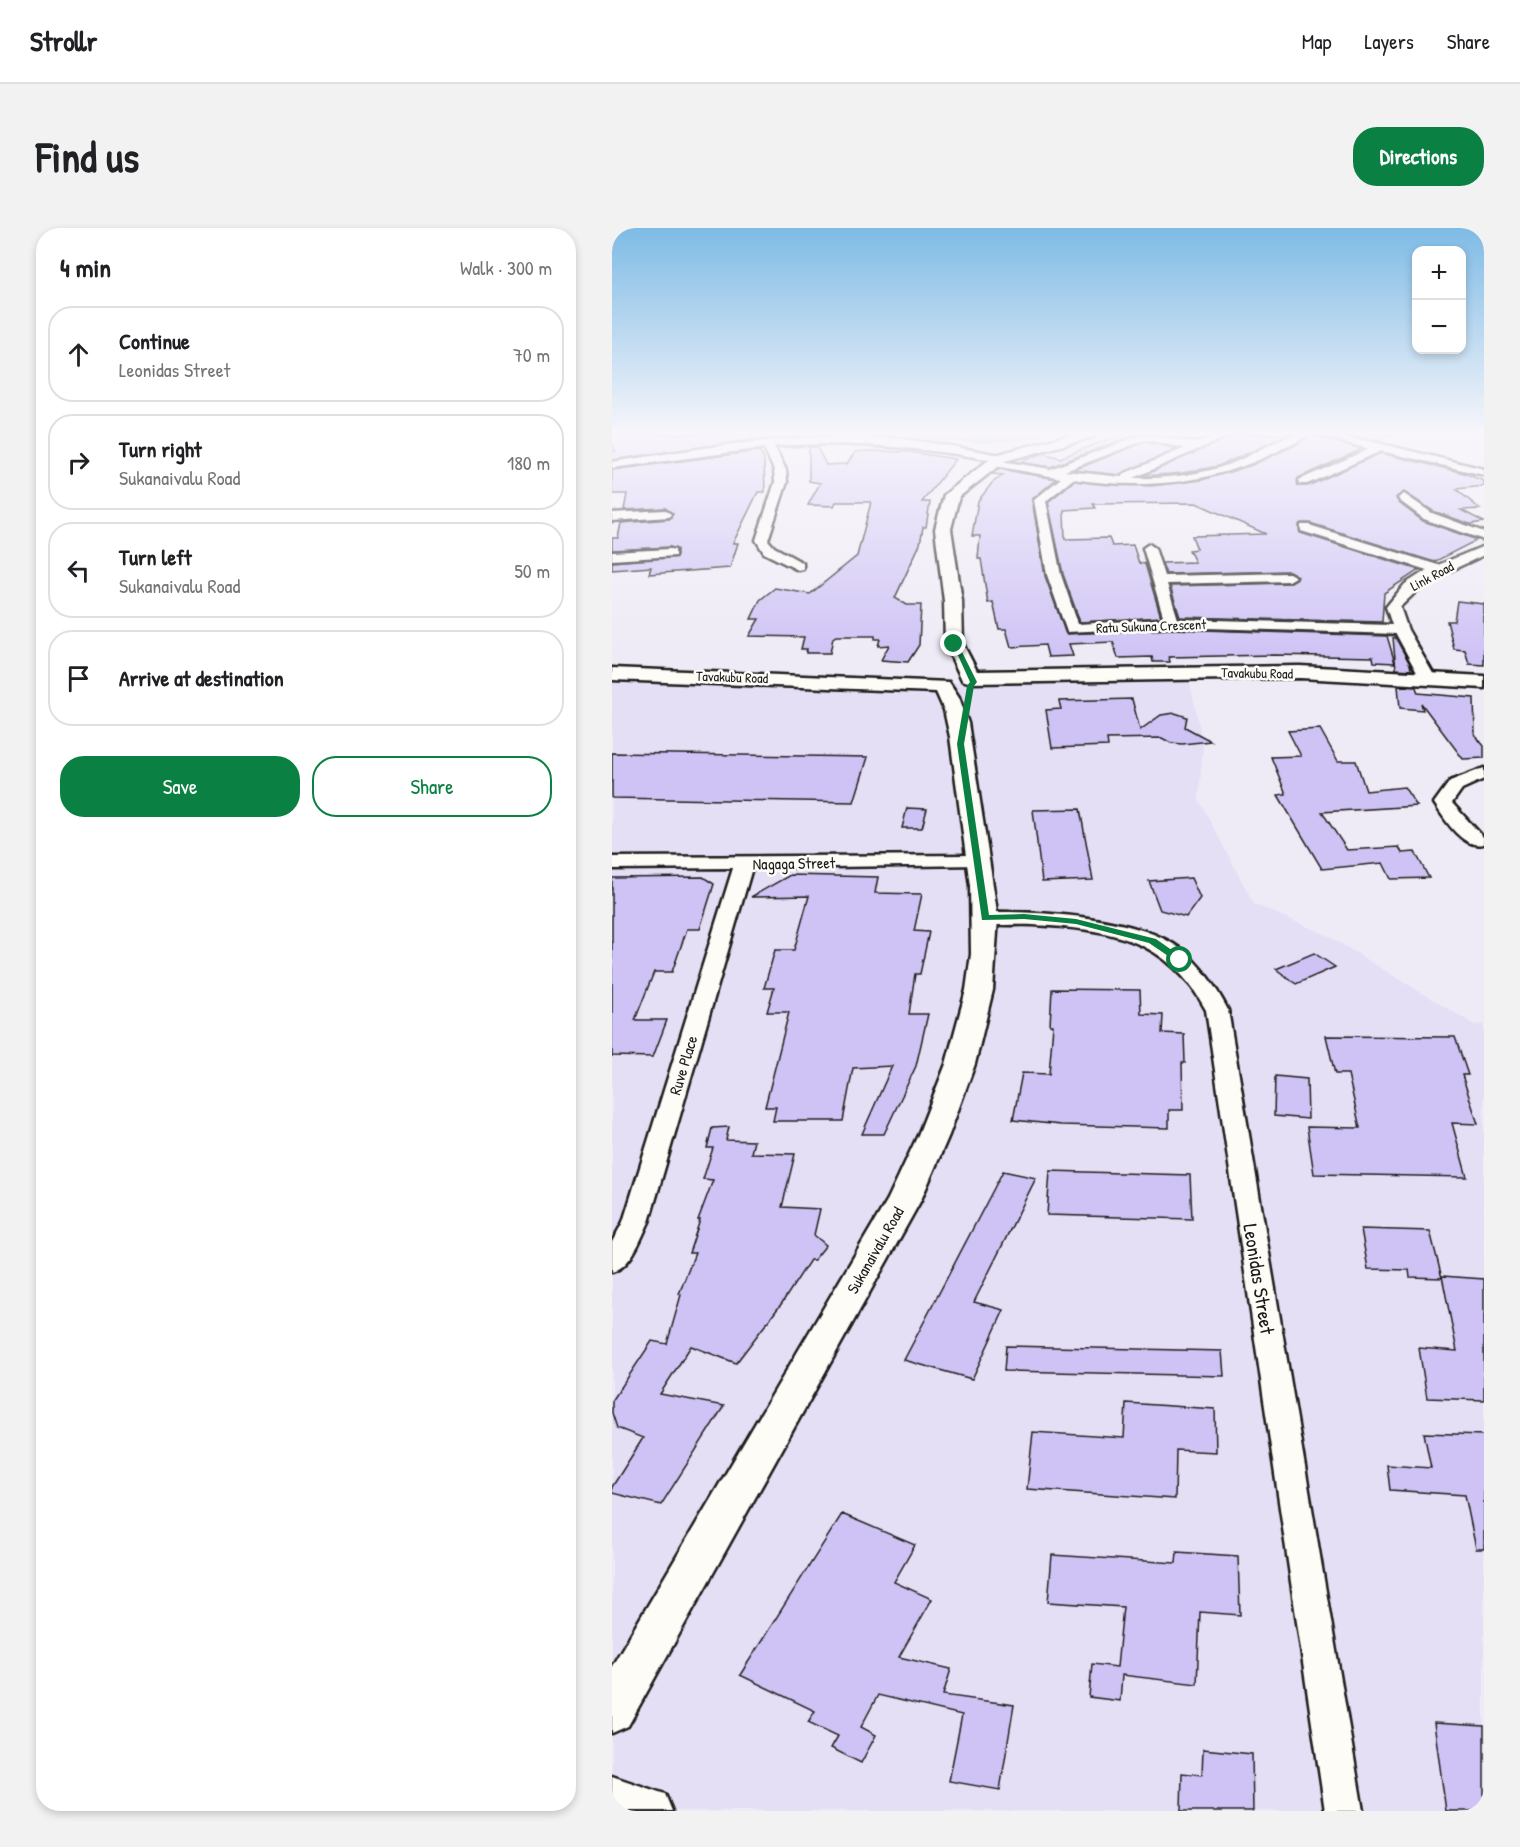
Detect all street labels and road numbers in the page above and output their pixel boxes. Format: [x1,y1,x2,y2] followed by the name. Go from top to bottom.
[1407,556,1457,595] street label: Link Road
[1096,614,1207,637] street label: Ratu Sukuna Crescent
[1221,662,1294,683] street label: Tavakubu Road
[696,666,769,687] street label: Tavakubu Road
[753,851,836,875] street label: Nagaga Street
[664,1032,703,1097] street label: Ruve Place
[841,1203,909,1297] street label: Sukanaivalu Road
[1237,1222,1282,1337] street label: Leonidas Street

